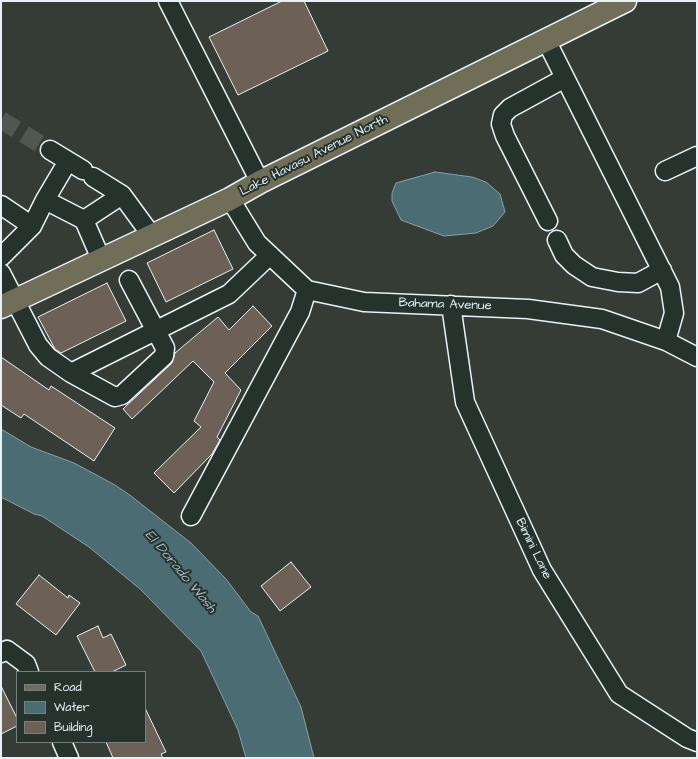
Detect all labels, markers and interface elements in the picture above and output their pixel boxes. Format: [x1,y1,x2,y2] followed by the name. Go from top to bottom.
[237,112,391,200] street label: Lake Havasu Avenue North
[398,296,492,314] street label: Bahama Avenue
[511,516,555,582] street label: Bimini Lane
[141,527,219,617] water label: El Dorado Wash
[16,671,146,743] legend
[54,679,82,696] text: Road
[54,699,89,716] text: Water
[54,719,92,736] text: Building

